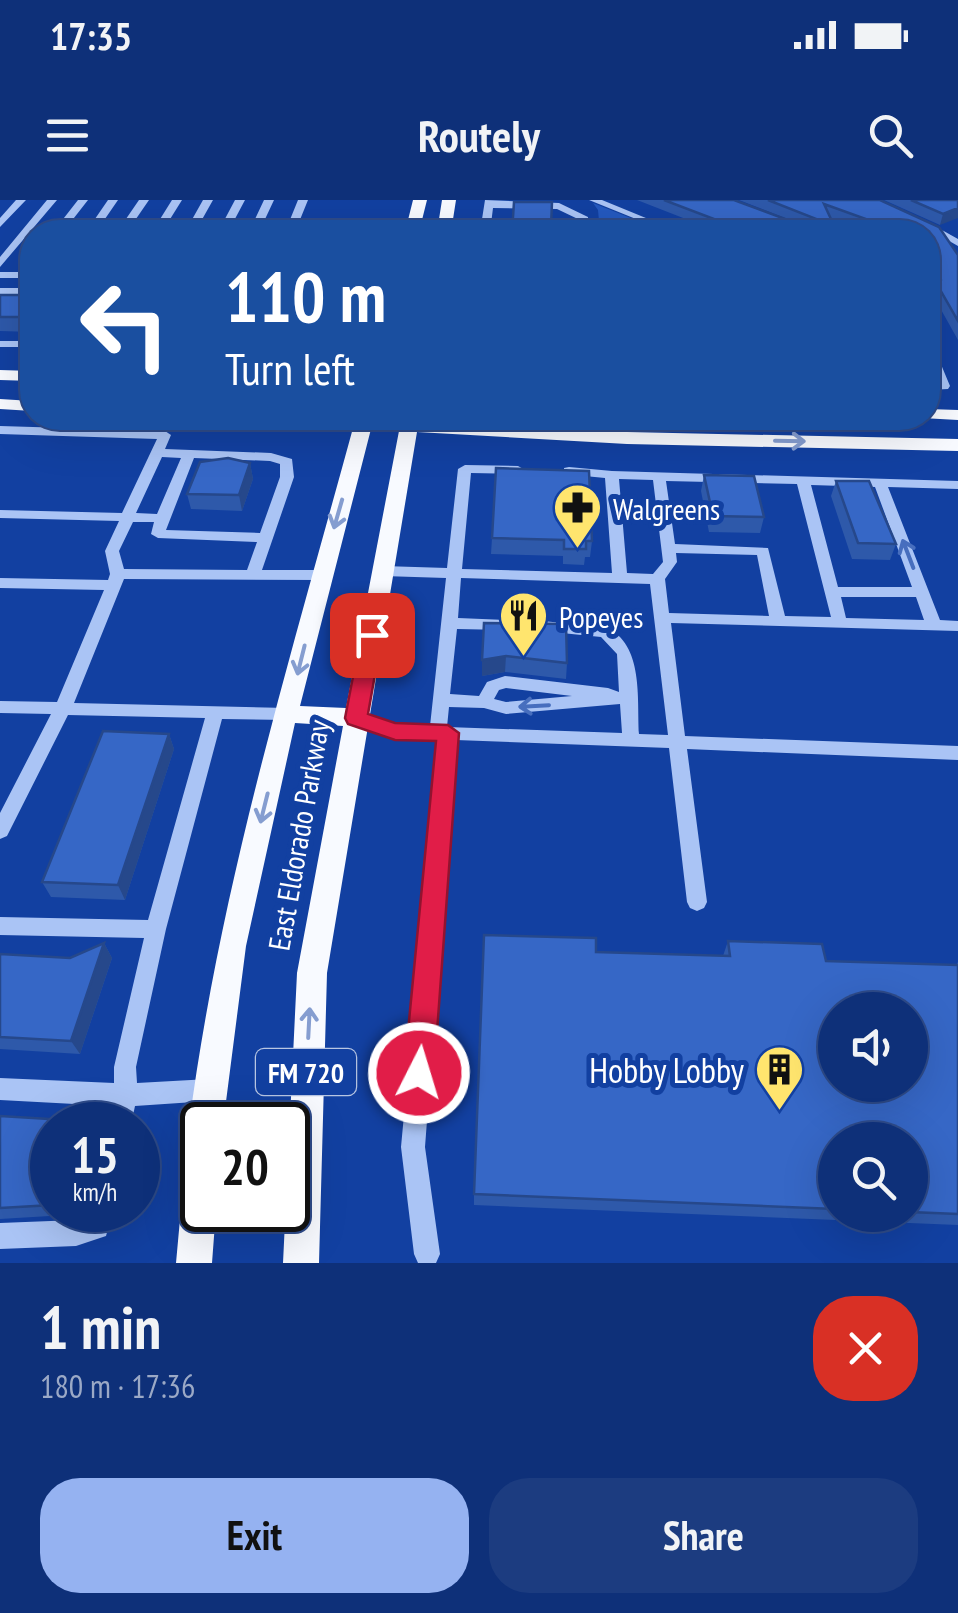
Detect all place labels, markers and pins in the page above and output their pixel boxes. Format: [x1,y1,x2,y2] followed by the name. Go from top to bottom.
[552,482,604,550] pharmacy icon: Walgreens
[613,489,720,528] place label: Walgreens
[498,590,550,658] restaurant icon: Popeyes
[330,593,415,678] pin
[559,597,643,636] place label: Popeyes
[753,1044,805,1112] building icon: Hobby Lobby
[589,1047,745,1093] place label: Hobby Lobby

